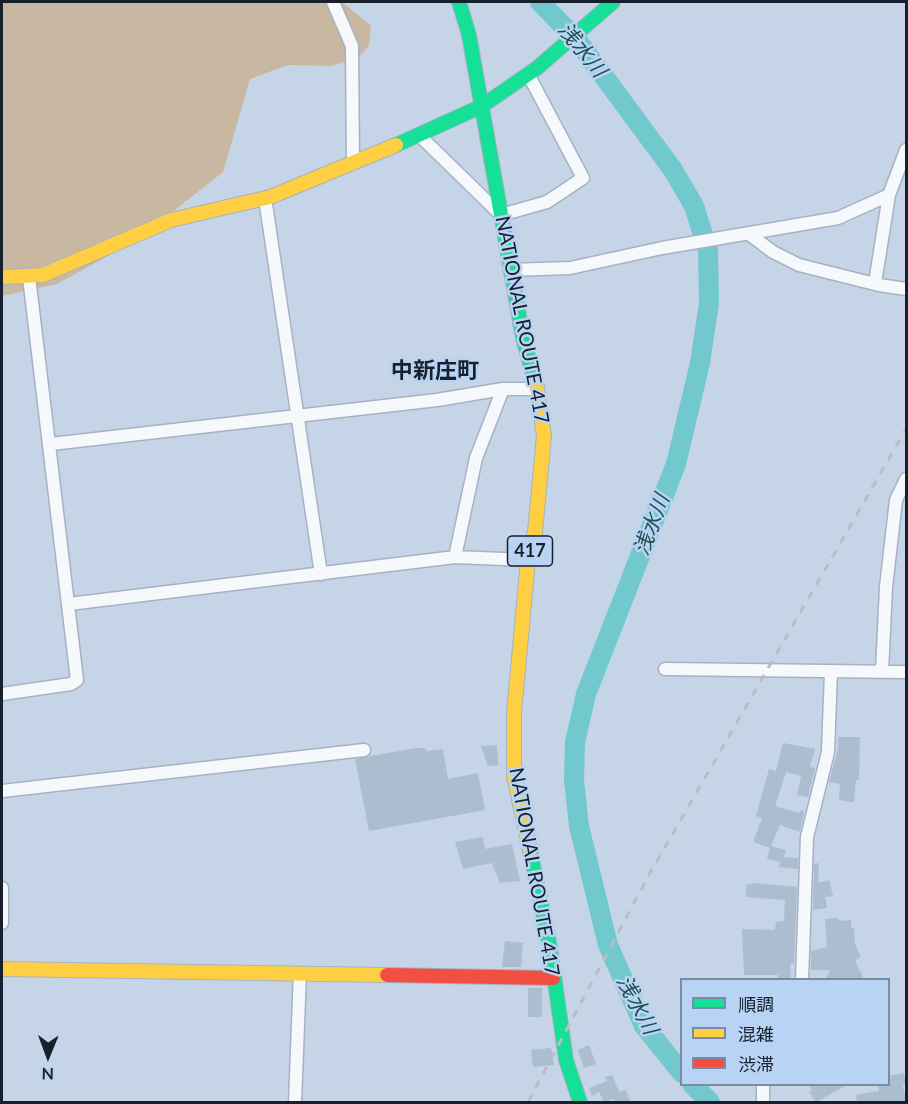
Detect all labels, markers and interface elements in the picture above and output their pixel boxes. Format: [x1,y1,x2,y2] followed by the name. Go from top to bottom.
[552,18,612,82] water label: 浅水川
[490,214,554,426] street label: NATIONAL ROUTE 417
[391,358,479,384] district label: 中新庄町
[629,491,675,559] water label: 浅水川
[508,536,552,566] road number: 417
[504,766,564,978] street label: NATIONAL ROUTE 417
[611,971,663,1039] water label: 浅水川
[680,978,890,1086] legend
[738,993,774,1015] text: 順調
[738,1023,774,1045] text: 混雑
[18,1026,78,1086] north arrow
[738,1053,774,1075] text: 渋滞
[41,1065,54,1084] text: N

